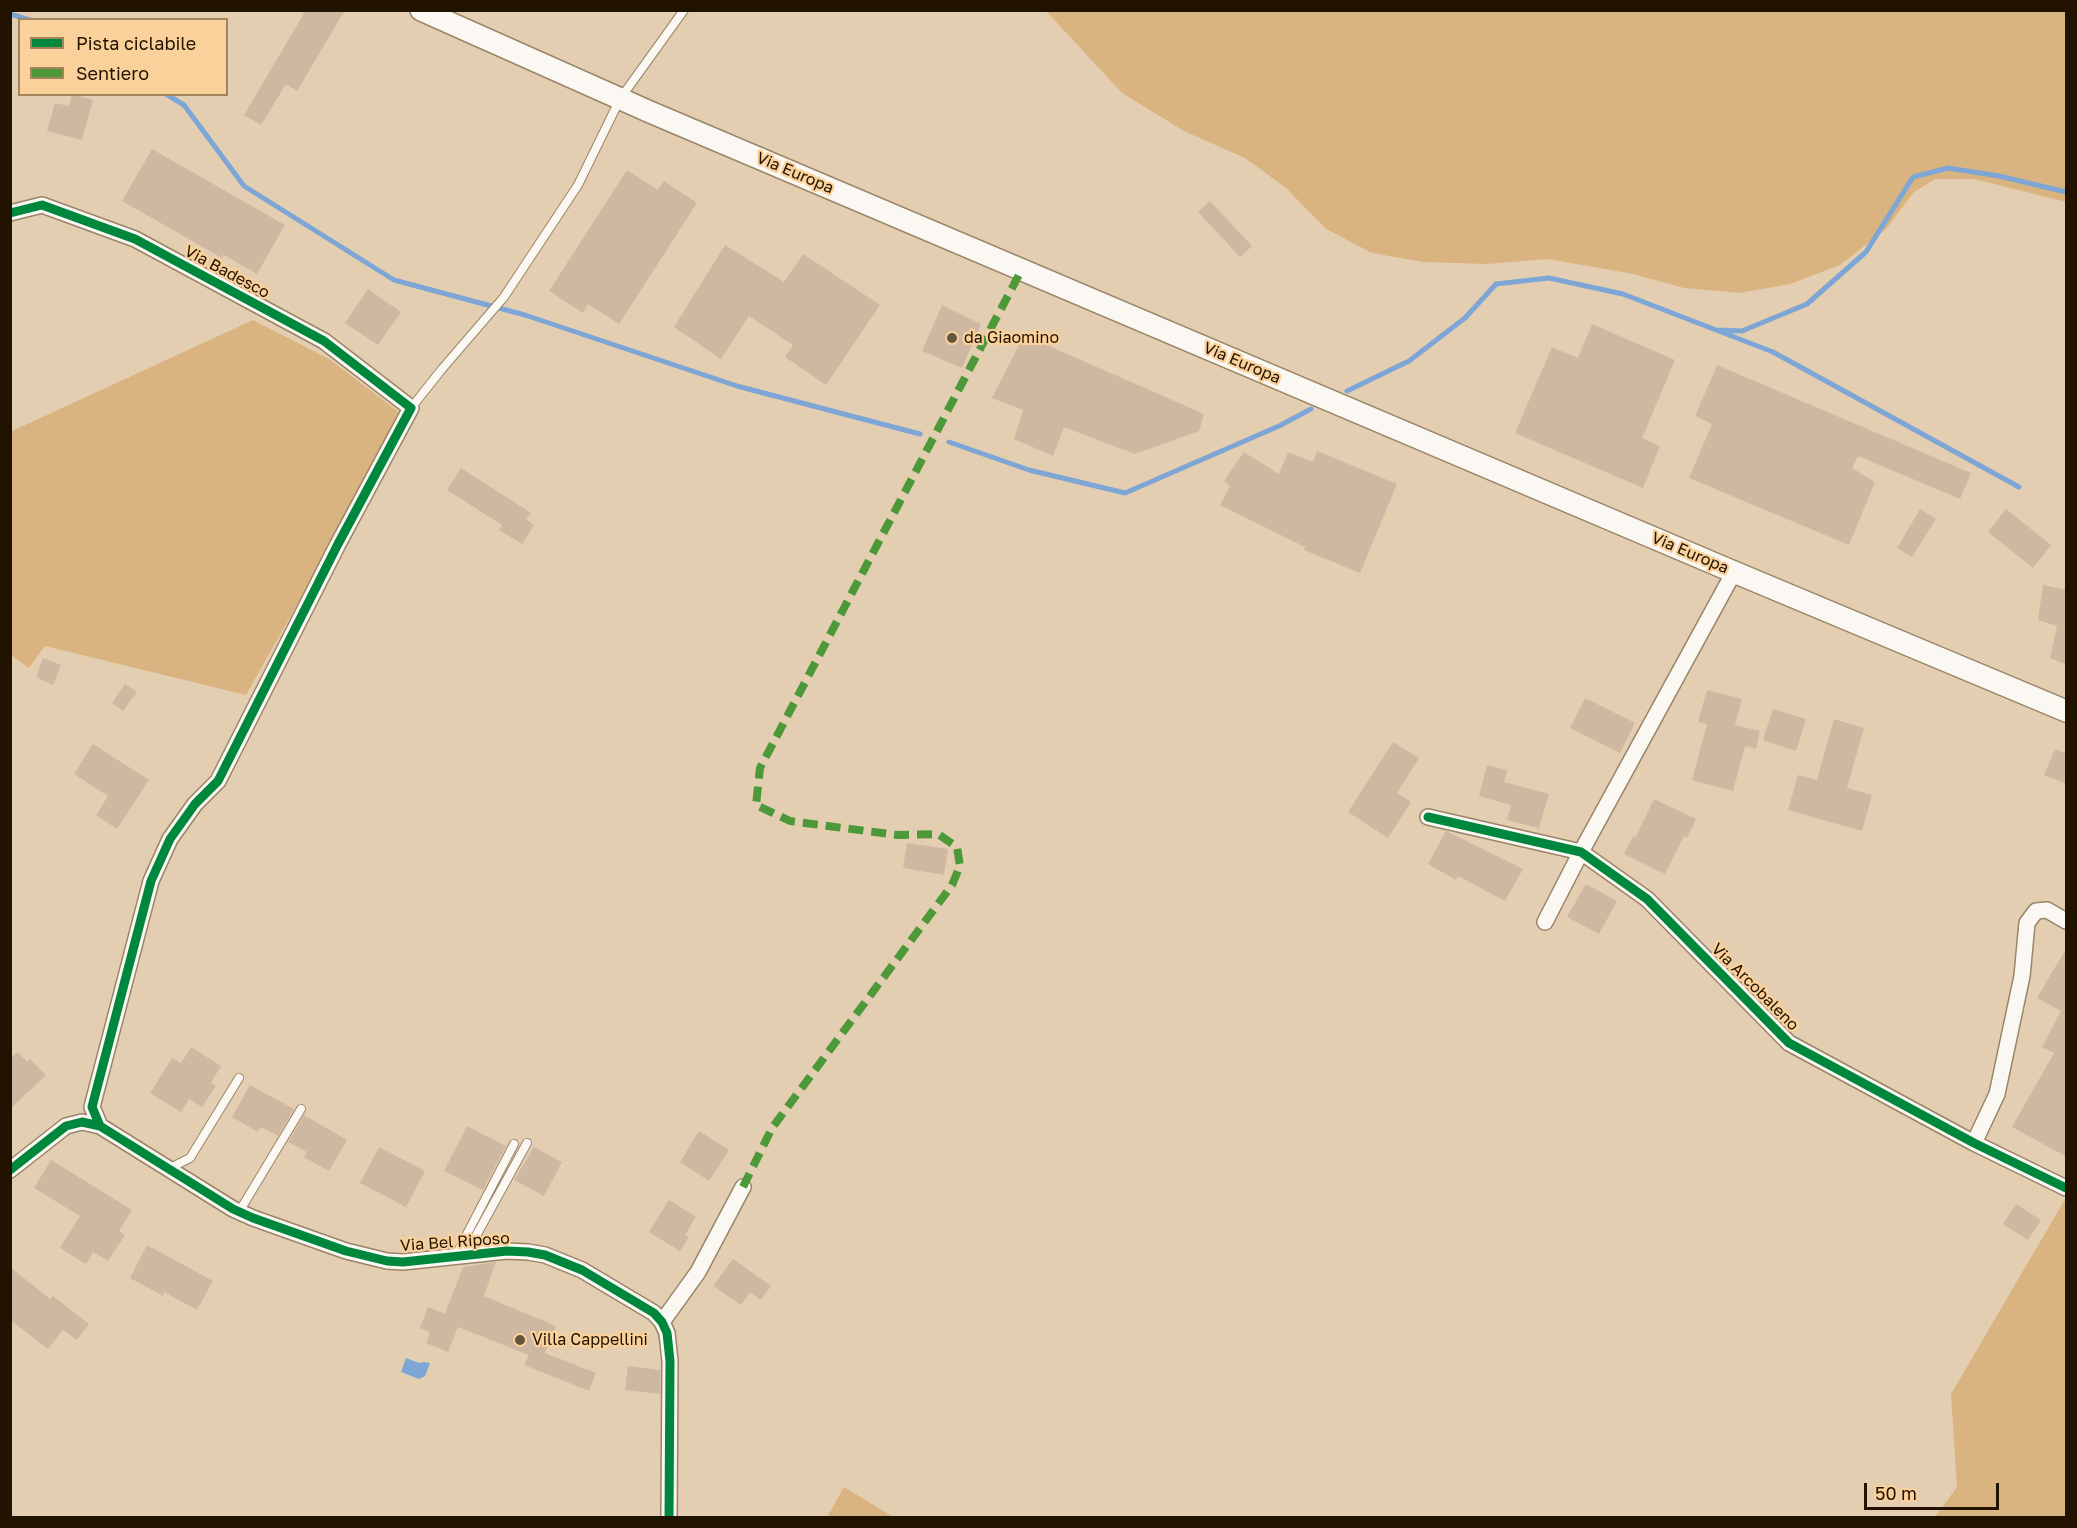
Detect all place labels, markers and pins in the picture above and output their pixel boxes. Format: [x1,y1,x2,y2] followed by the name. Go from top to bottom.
[964,328,1059,348] place label: da Giaomino
[945,331,959,345] marker: da Giaomino
[532,1330,648,1350] place label: Villa Cappellini
[513,1333,527,1347] marker: Villa Cappellini

